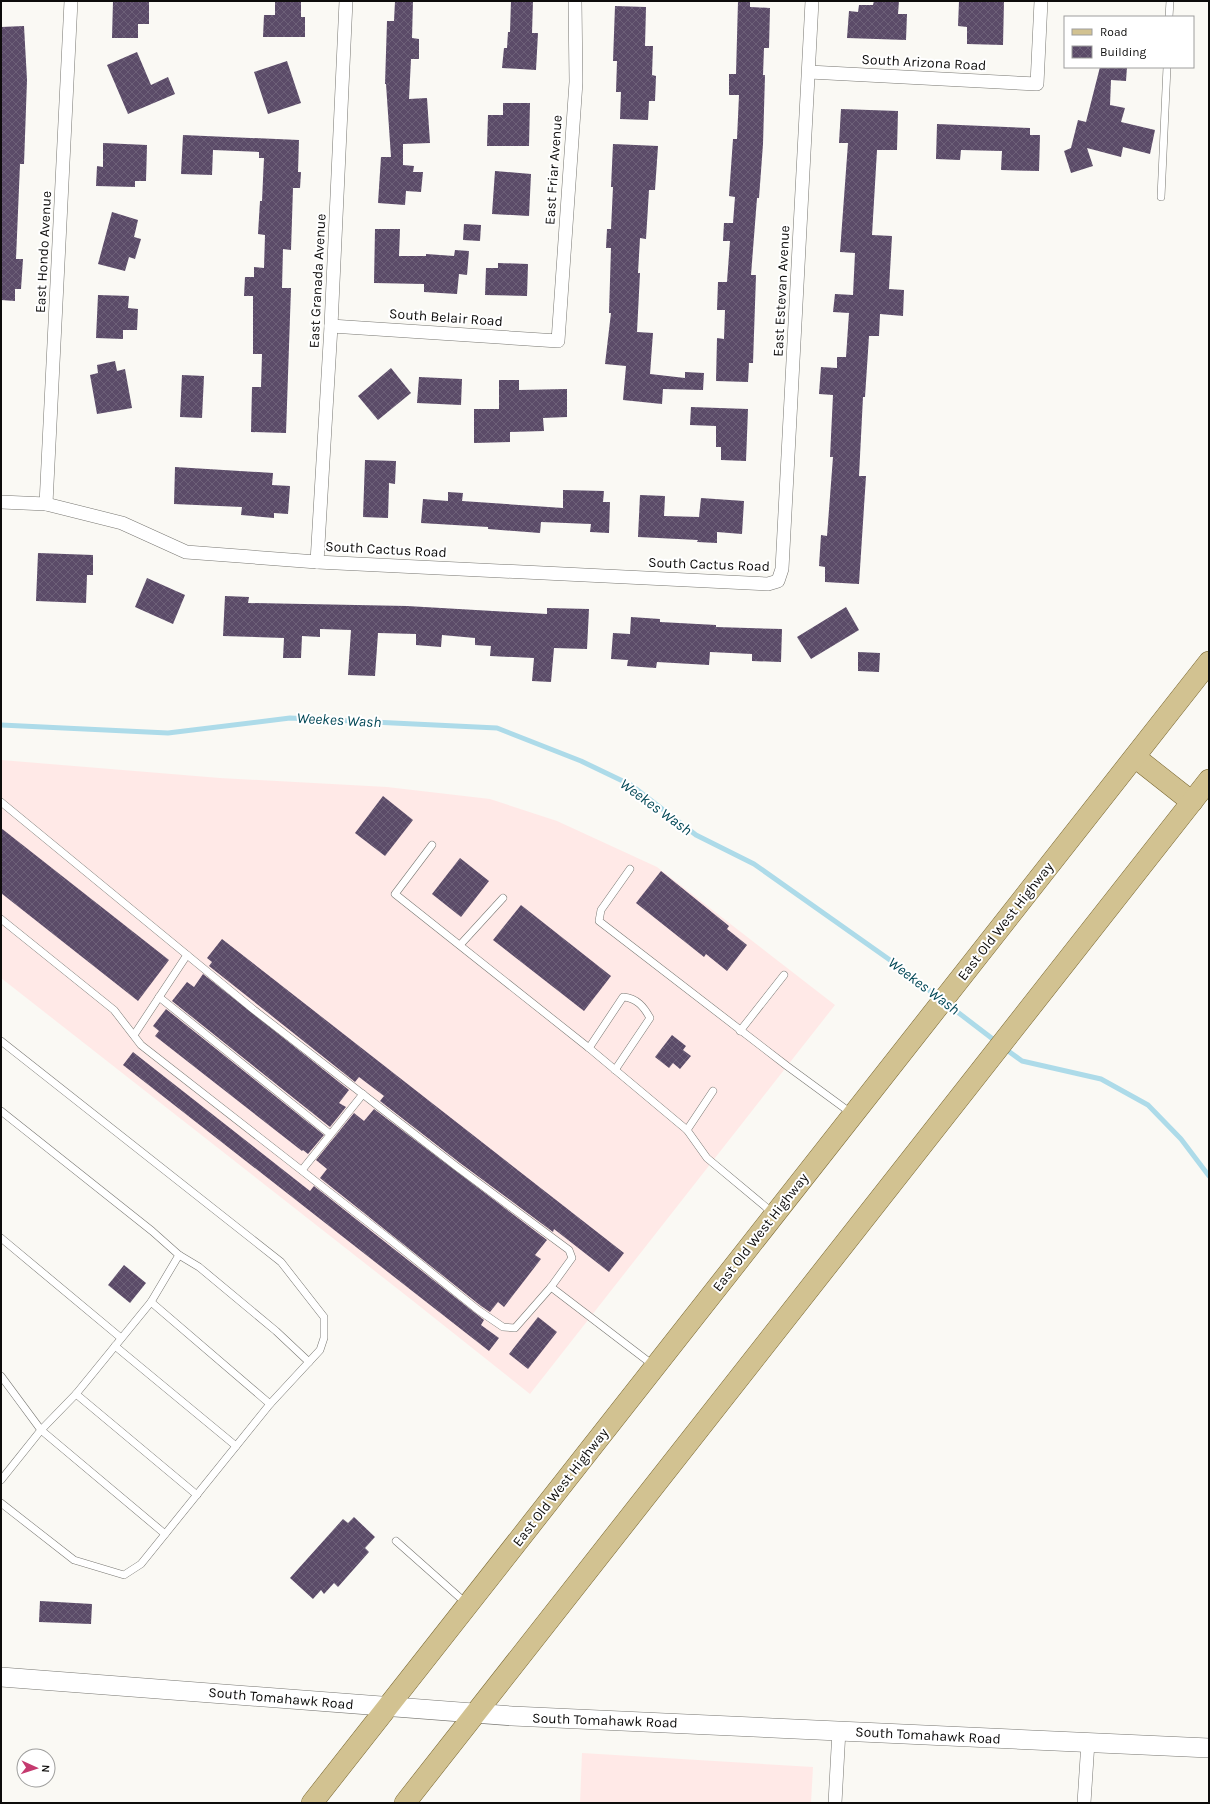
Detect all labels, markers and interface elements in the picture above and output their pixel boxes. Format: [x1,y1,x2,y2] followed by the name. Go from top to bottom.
[1064,16,1194,68] legend
[1100,25,1128,39] text: Road
[1100,45,1147,59] text: Building
[861,51,987,74] street label: South Arizona Road
[541,114,566,226] street label: East Friar Avenue
[32,191,55,314] street label: East Hondo Avenue
[305,213,330,349] street label: East Granada Avenue
[770,225,793,357] street label: East Estevan Avenue
[389,305,503,330] street label: South Belair Road
[325,538,447,561] street label: South Cactus Road
[648,554,770,575] street label: South Cactus Road
[296,709,382,731] water label: Weekes Wash
[616,775,696,839] water label: Weekes Wash
[954,858,1057,984] street label: East Old West Highway
[885,953,963,1019] water label: Weekes Wash
[709,1169,812,1295] street label: East Old West Highway
[509,1424,612,1550] street label: East Old West Highway
[208,1684,354,1713] street label: South Tomahawk Road
[532,1709,678,1732] street label: South Tomahawk Road
[855,1723,1001,1748] street label: South Tomahawk Road
[16,1748,56,1788] north arrow
[39,1764,52,1773] text: N

